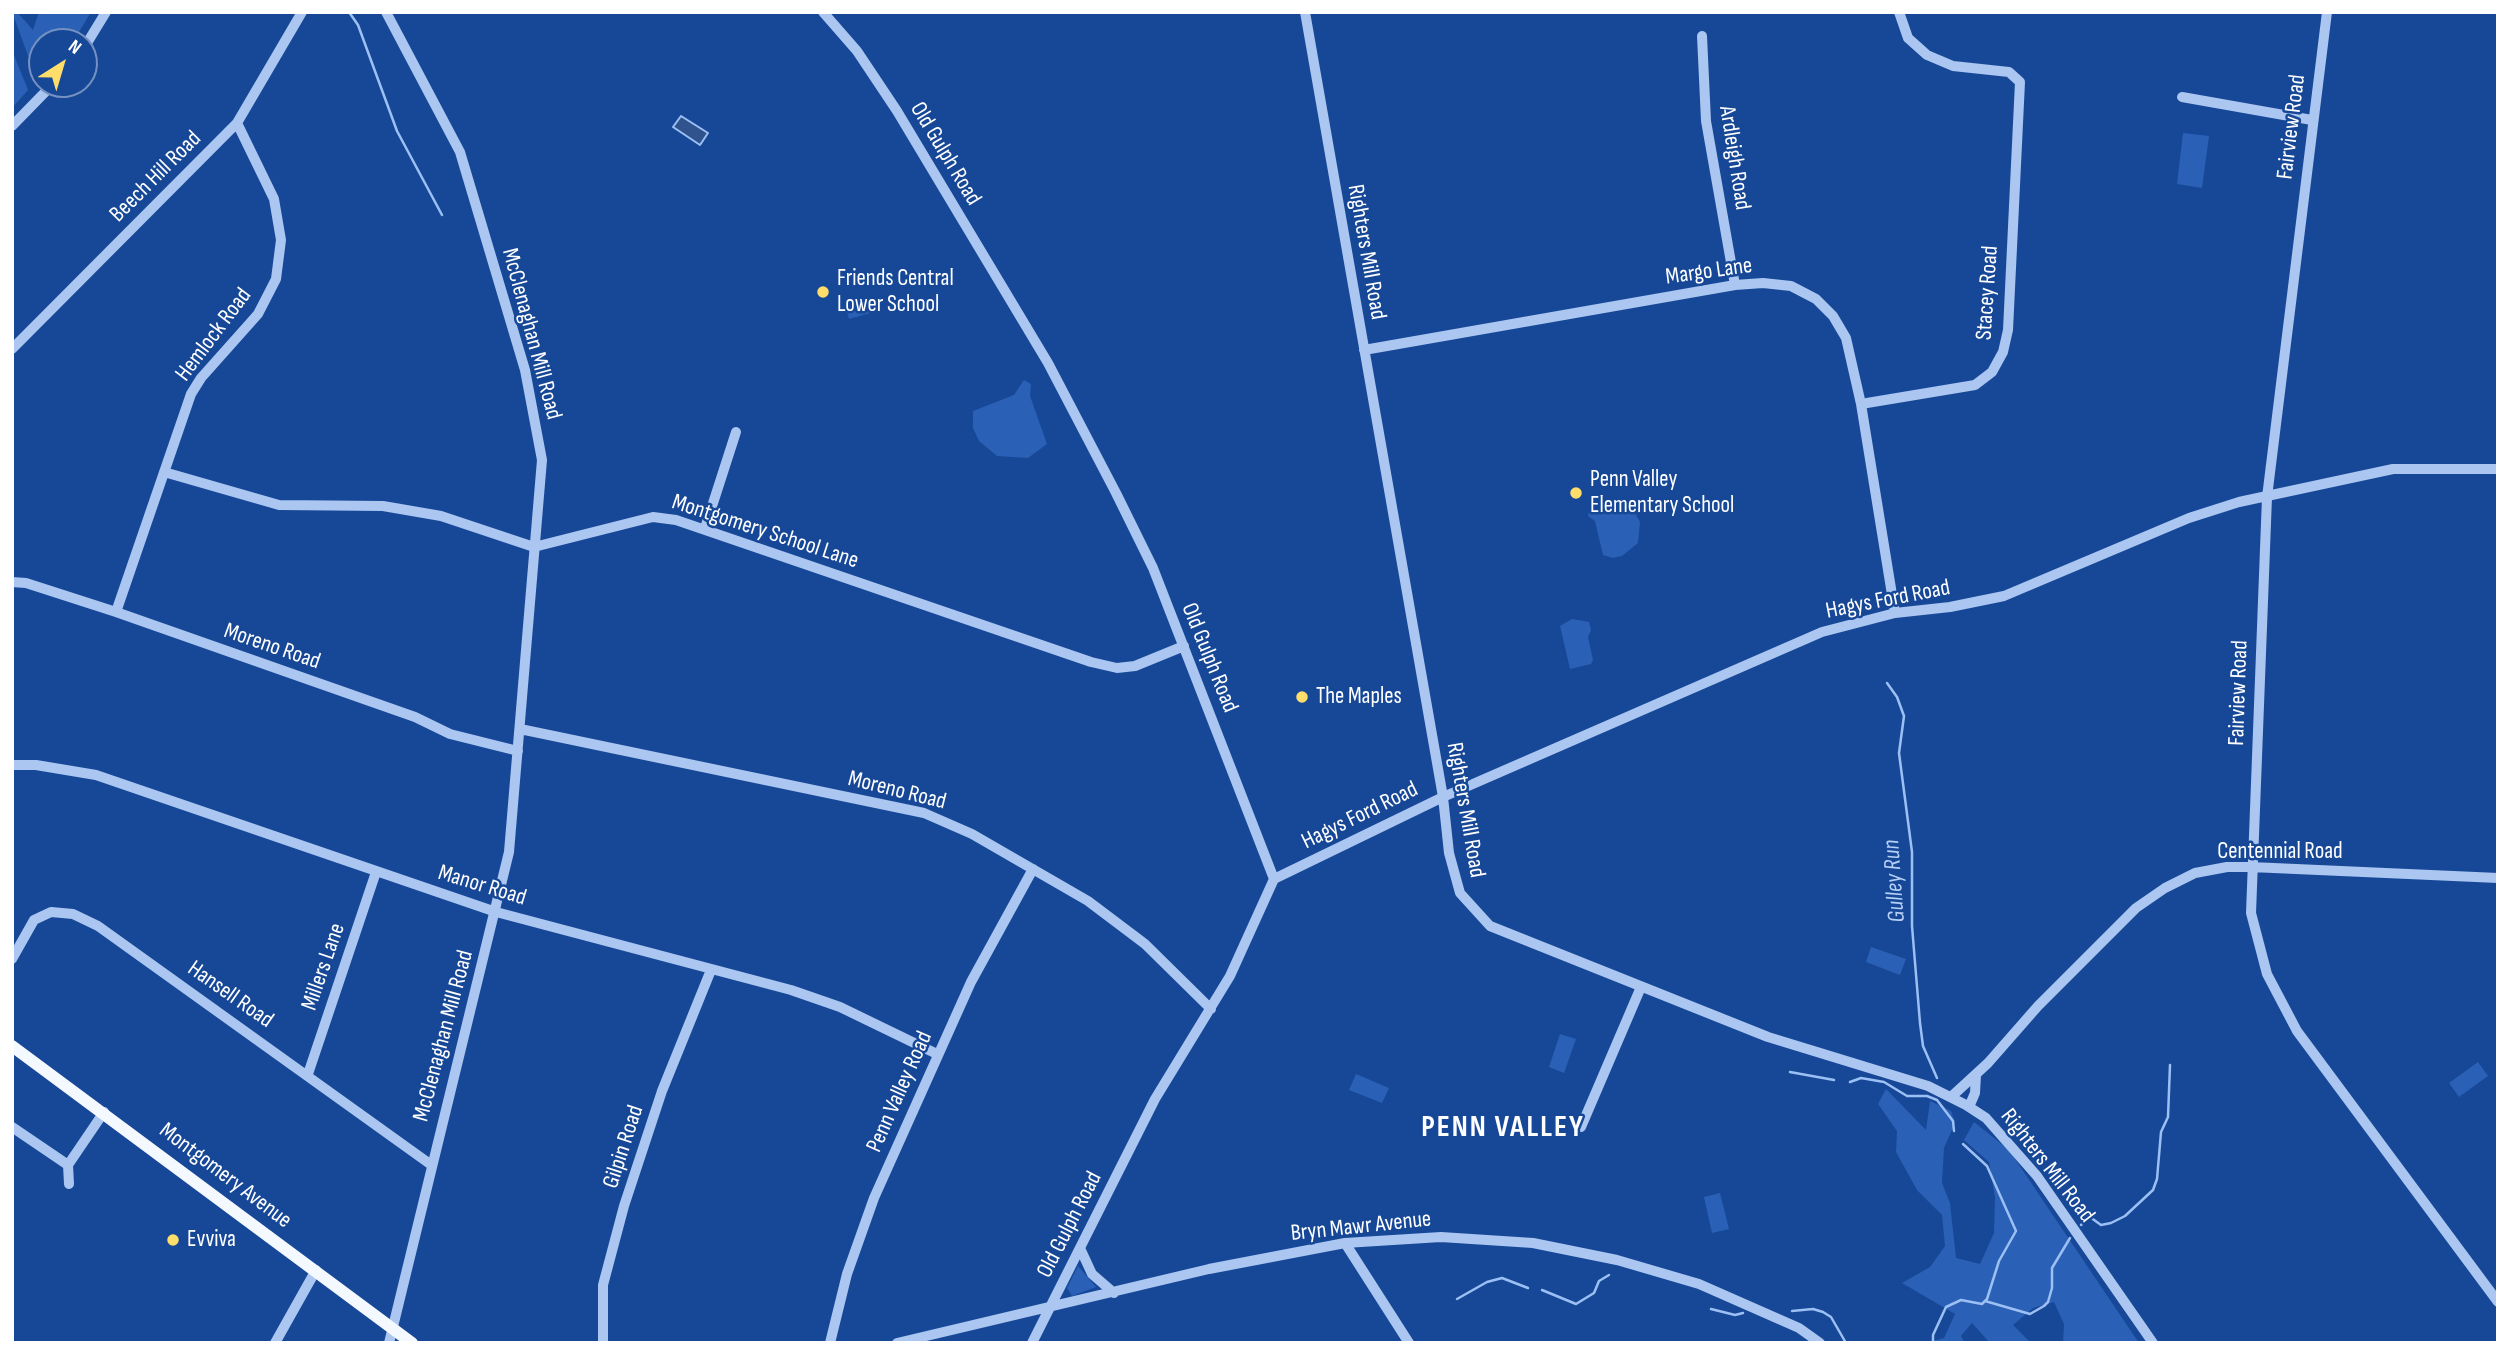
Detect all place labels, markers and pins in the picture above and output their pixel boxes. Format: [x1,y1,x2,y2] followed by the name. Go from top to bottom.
[837,265,954,319] place label: Friends Central Lower School
[815,284,831,300] marker: Friends Central Lower School
[1590,466,1734,520] place label: Penn Valley Elementary School
[1568,485,1584,501] marker: Penn Valley Elementary School
[1316,683,1402,711] place label: The Maples
[1294,689,1310,705] marker: The Maples
[187,1226,236,1254] place label: Evviva
[165,1232,181,1248] marker: Evviva

